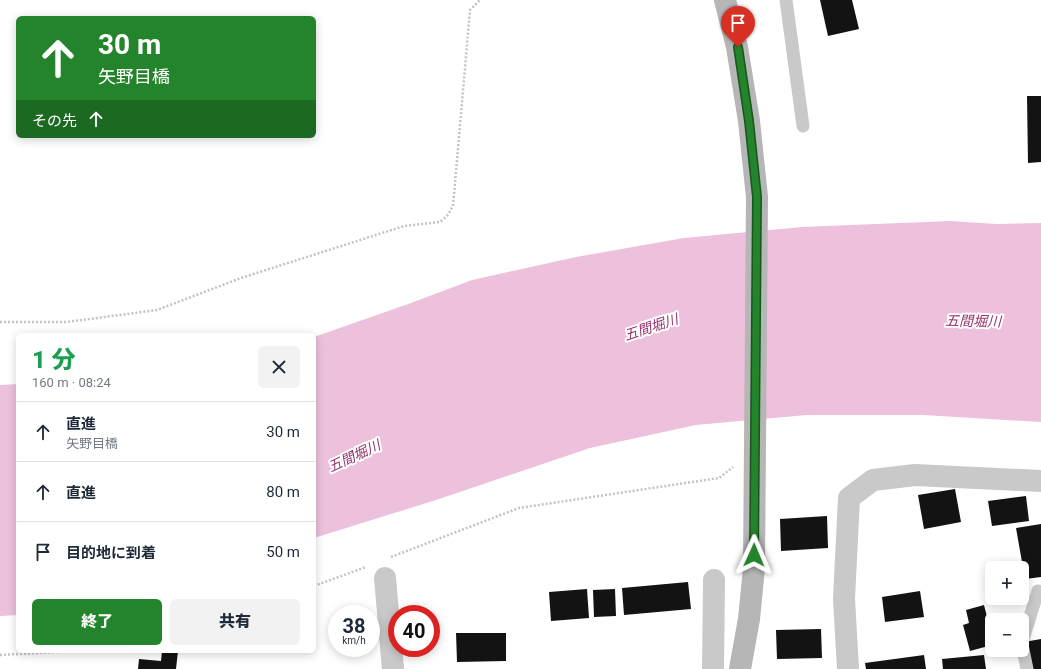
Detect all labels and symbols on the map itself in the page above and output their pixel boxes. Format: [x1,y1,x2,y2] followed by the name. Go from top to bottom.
[721,6,755,47] pin
[622,310,682,343] water label: 五間堀川
[945,313,1003,330] water label: 五間堀川
[325,436,385,475] water label: 五間堀川
[733,534,775,576] position arrow
[388,605,440,657] speed limit sign: 40

